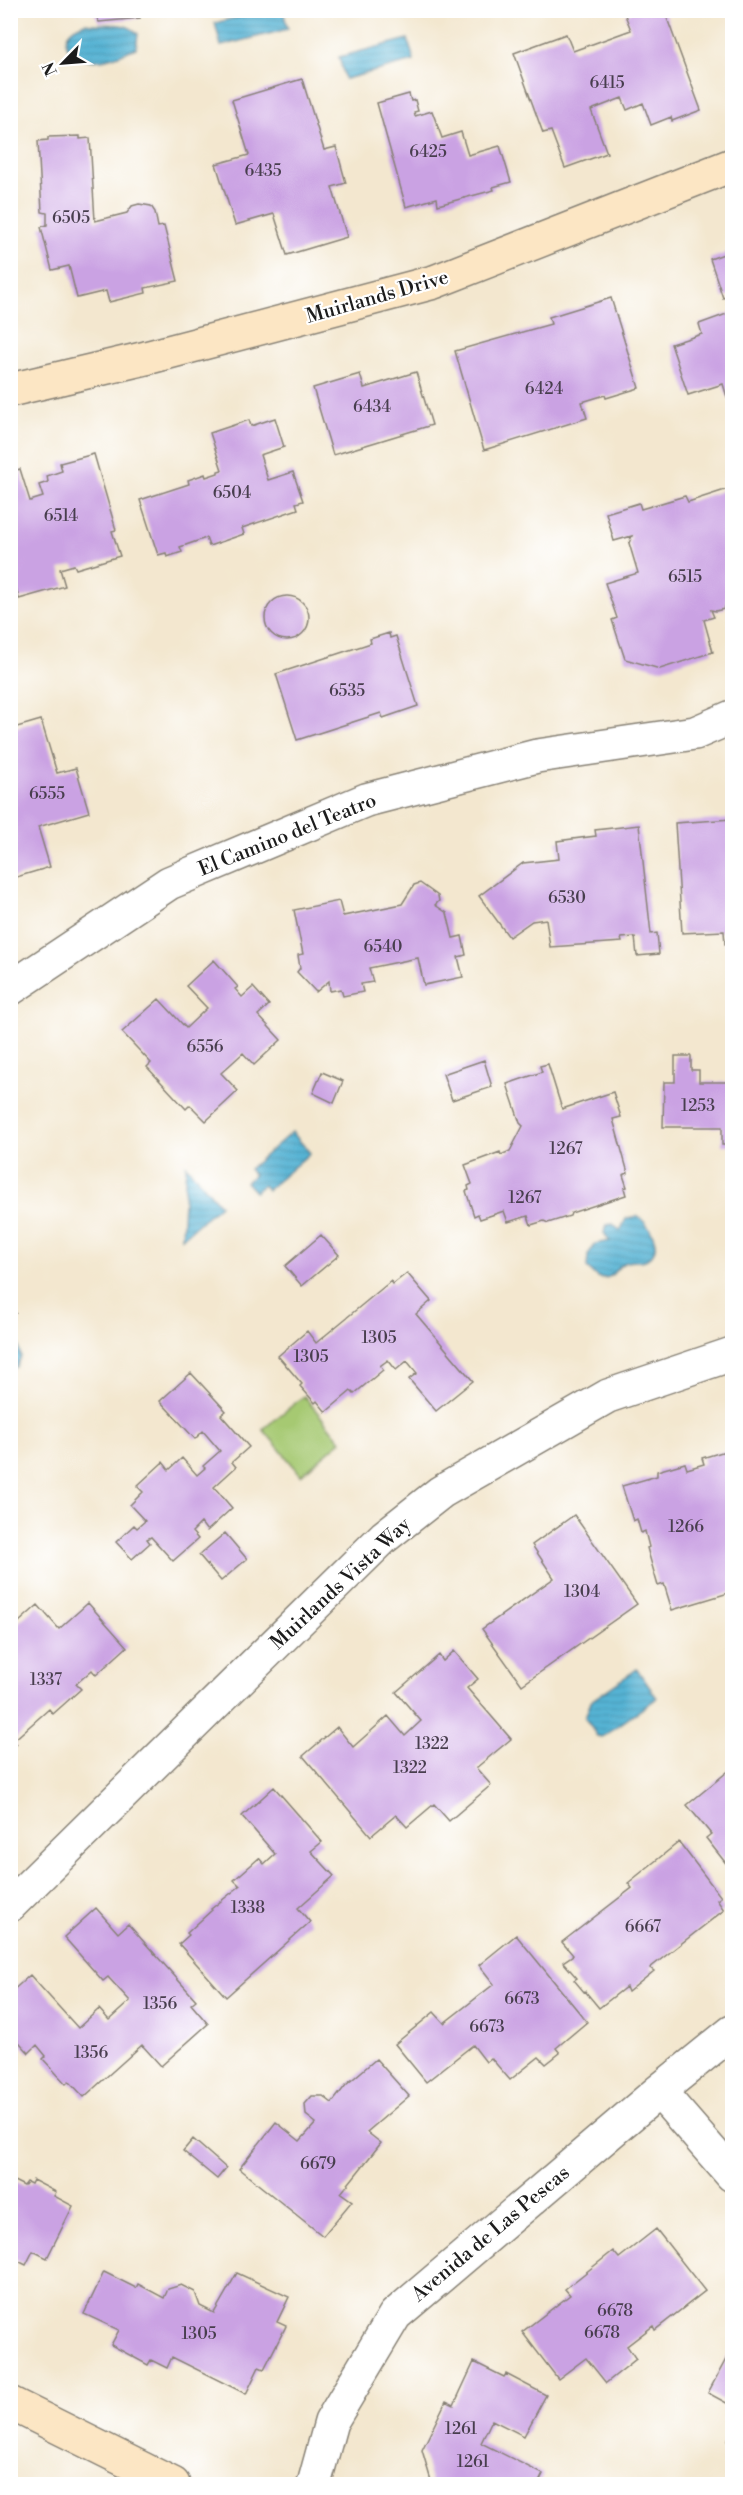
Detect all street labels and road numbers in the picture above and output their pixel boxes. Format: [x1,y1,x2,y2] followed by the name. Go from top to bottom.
[303,265,452,330] street label: Muirlands Drive
[195,788,380,883] street label: El Camino del Teatro
[266,1512,417,1656] street label: Muirlands Vista Way
[406,2161,575,2308] street label: Avenida de Las Pescas

